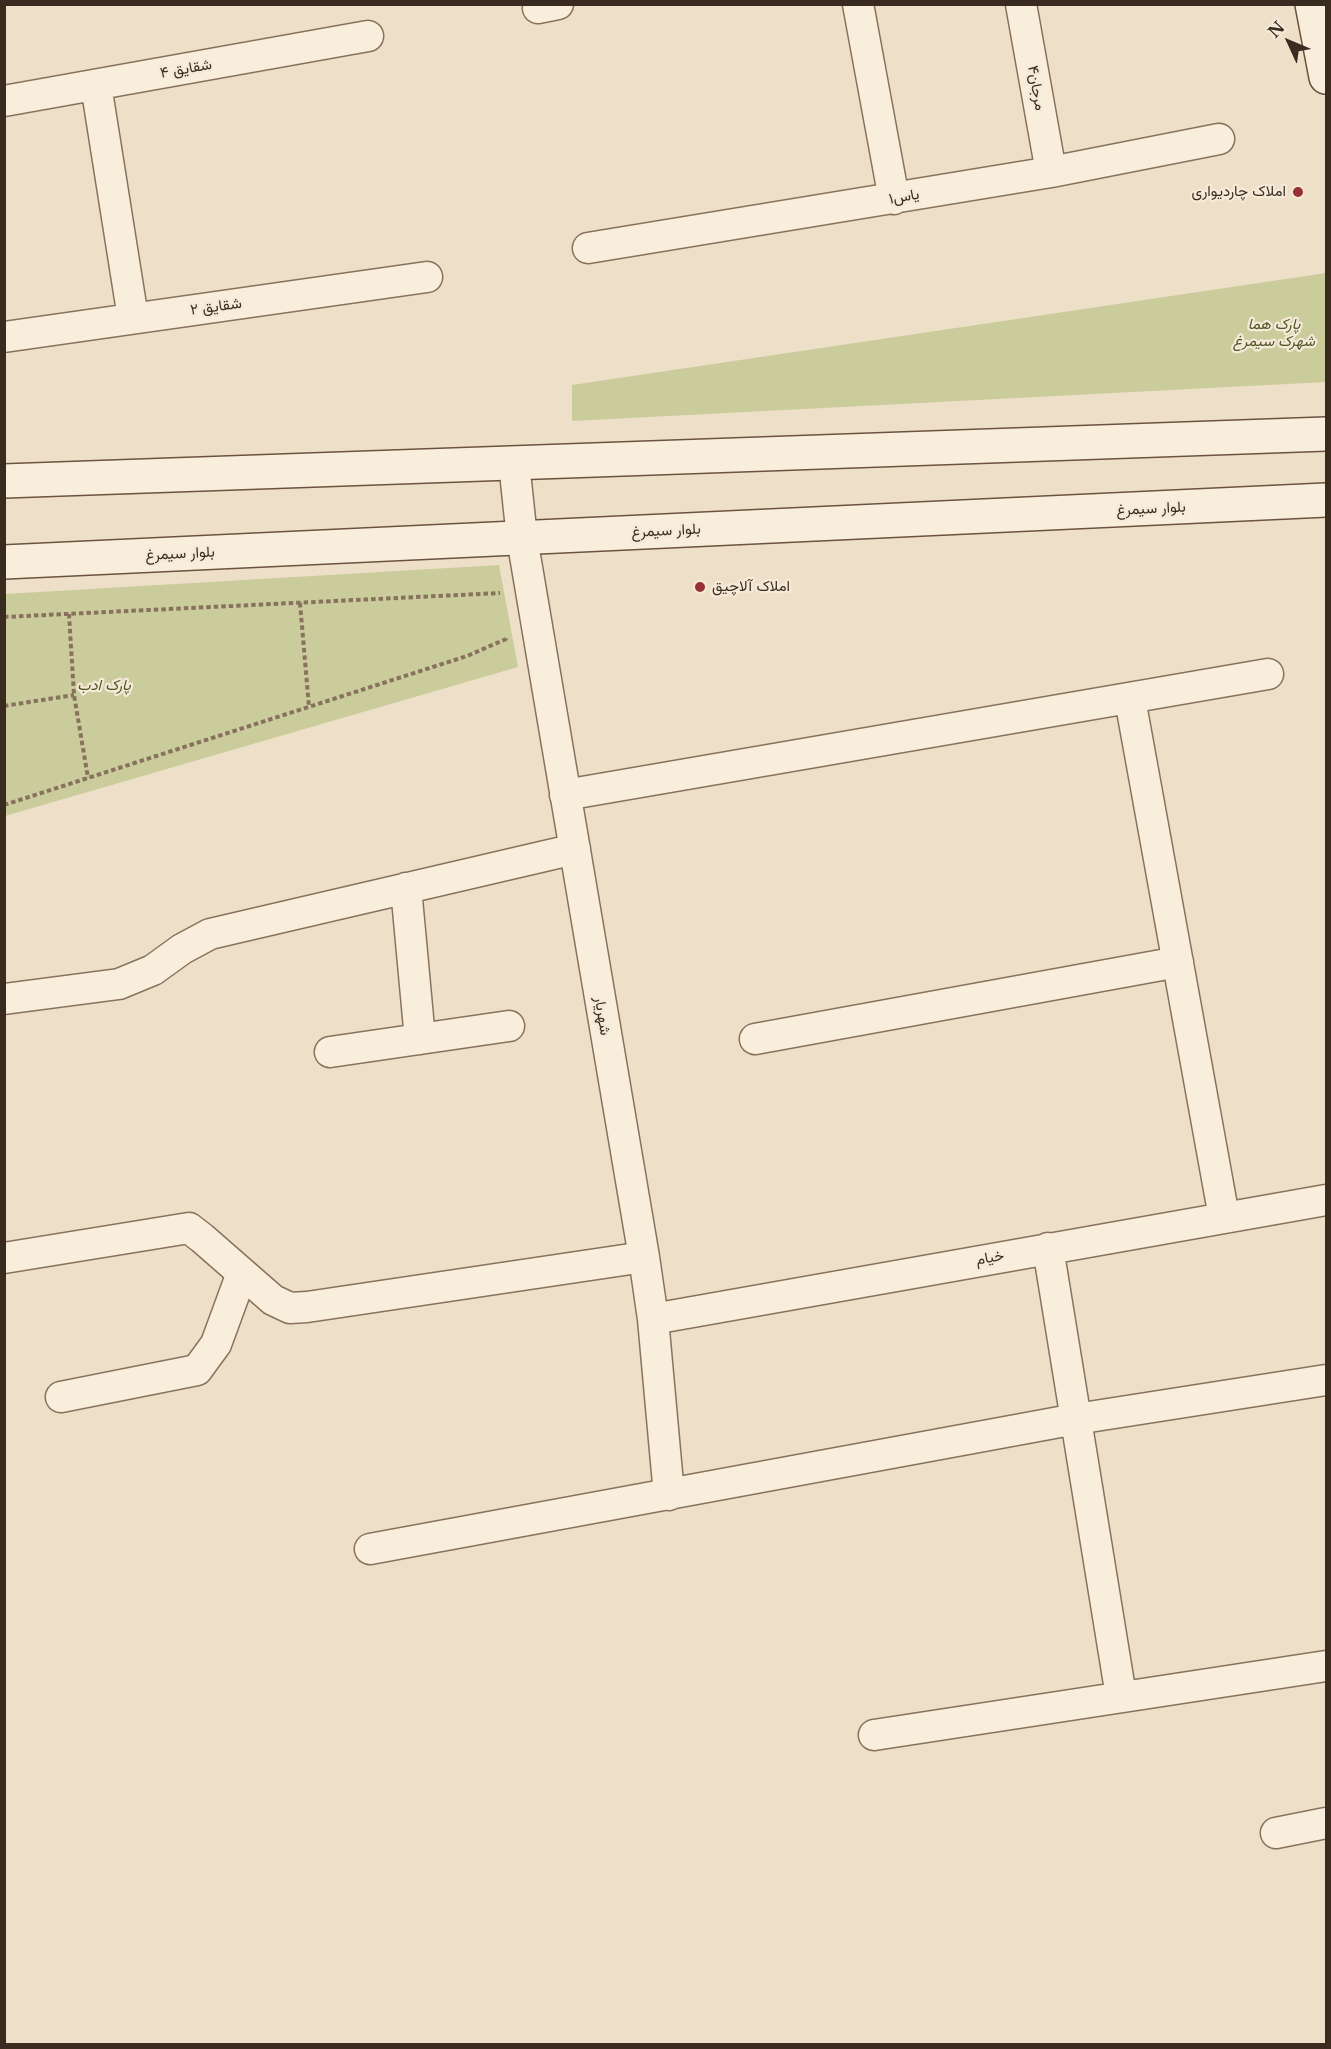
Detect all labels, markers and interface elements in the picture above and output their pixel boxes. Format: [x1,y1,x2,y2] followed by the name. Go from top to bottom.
[1259,12,1319,72] north arrow
[1264,17,1288,42] text: N
[159,56,213,82] street label: شقایق ۴
[1023,64,1049,112] street label: مرجان۴
[1192,183,1286,201] place label: املاک چاردیواری
[887,185,921,209] street label: یاس۱
[1291,185,1305,199] marker: املاک چاردیواری
[189,294,243,320] street label: شقایق ۲
[1233,316,1315,351] park label: پارک هما شهرک سیمرغ
[1116,498,1186,520] street label: بلوار سیمرغ
[631,520,701,542] street label: بلوار سیمرغ
[145,543,215,565] street label: بلوار سیمرغ
[712,578,790,596] place label: املاک آلاچیق
[693,580,707,594] marker: املاک آلاچیق
[77,677,131,695] park label: پارک ادب
[590,995,614,1037] street label: شهریار
[974,1247,1006,1269] street label: خیام

